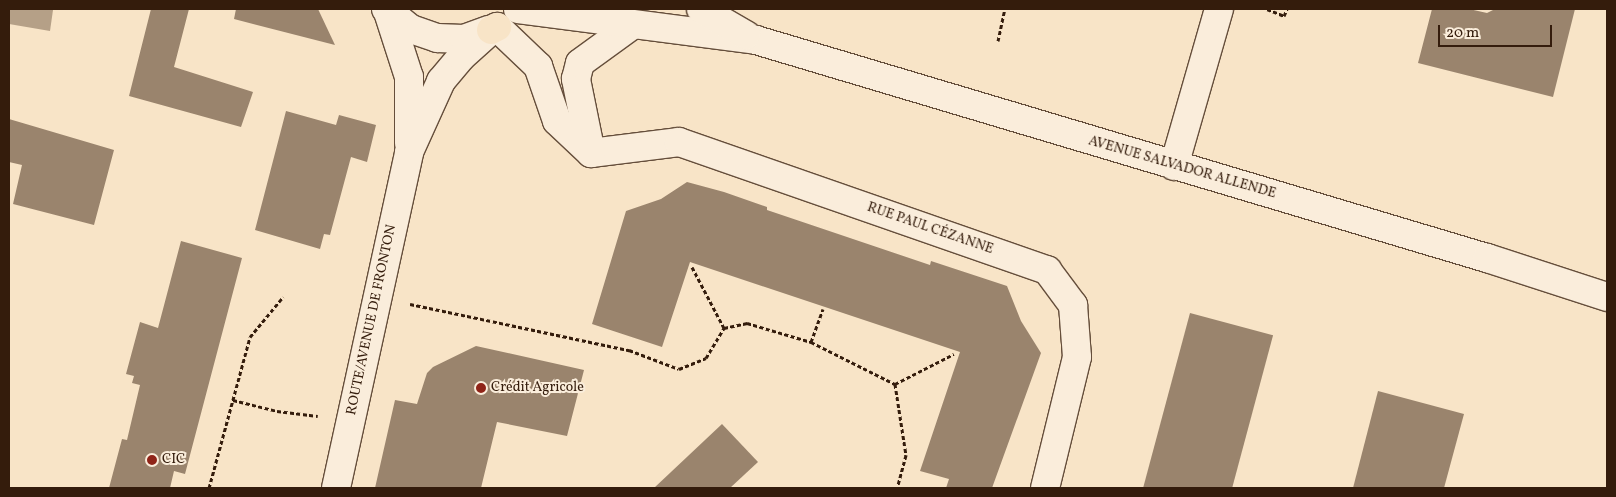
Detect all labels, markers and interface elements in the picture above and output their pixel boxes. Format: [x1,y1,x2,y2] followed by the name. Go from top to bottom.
[1441,15,1555,47] scale bar
[1446,23,1479,44] text: 20 m
[1086,133,1278,203] street label: AVENUE SALVADOR ALLENDE
[865,199,995,259] street label: RUE PAUL CÉZANNE
[344,223,400,417] street label: ROUTE/AVENUE DE FRONTON
[491,380,584,396] place label: Crédit Agricole
[475,382,487,394] marker: Crédit Agricole
[162,452,185,468] place label: CIC
[146,454,158,466] marker: CIC

